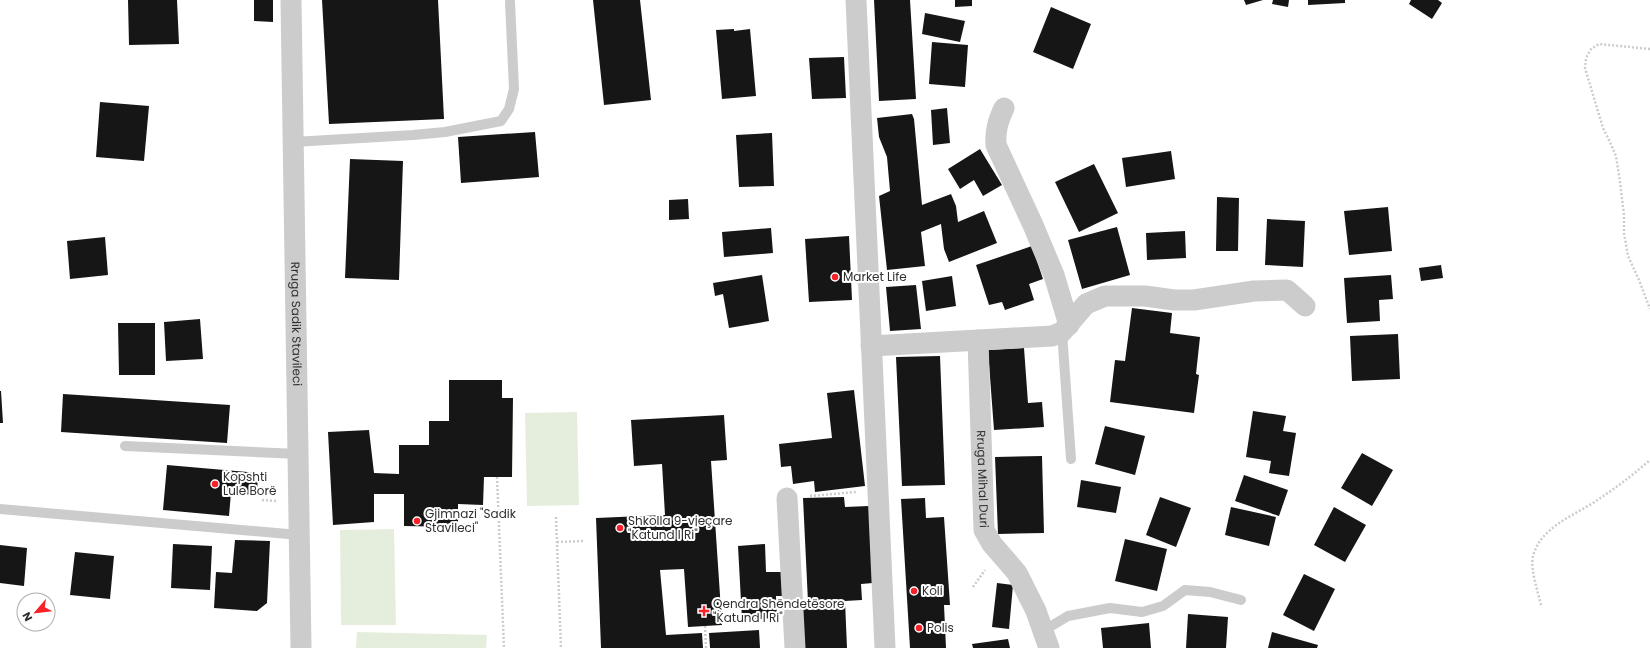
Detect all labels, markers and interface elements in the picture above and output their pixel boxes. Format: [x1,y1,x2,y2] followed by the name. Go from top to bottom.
[287,262,306,386] street label: Rruga Sadik Stavileci
[843,268,907,285] place label: Market Life
[830,272,840,282] marker: Market Life
[973,430,993,528] street label: Rruga Mihal Duri
[223,468,276,499] place label: Kopshti Lule Borë
[210,479,220,489] marker: Kopshti Lule Borë
[425,505,517,536] place label: Gjimnazi "Sadik Stavileci"
[628,512,732,543] place label: Shkolla 9-vjeçare "Katund I Ri"
[412,516,422,526] marker: Gjimnazi "Sadik Stavileci"
[615,523,625,533] marker: Shkolla 9-vjeçare "Katund I Ri"
[922,582,943,599] place label: Koli
[909,586,919,596] marker: Koli
[16,592,56,632] north arrow
[713,595,845,626] place label: Qendra Shëndetësore "Katund I Ri"
[698,605,710,617] marker: Qendra Shëndetësore "Katund I Ri"
[18,609,36,624] text: N
[927,619,954,636] place label: Polis
[914,623,924,633] marker: Polis

